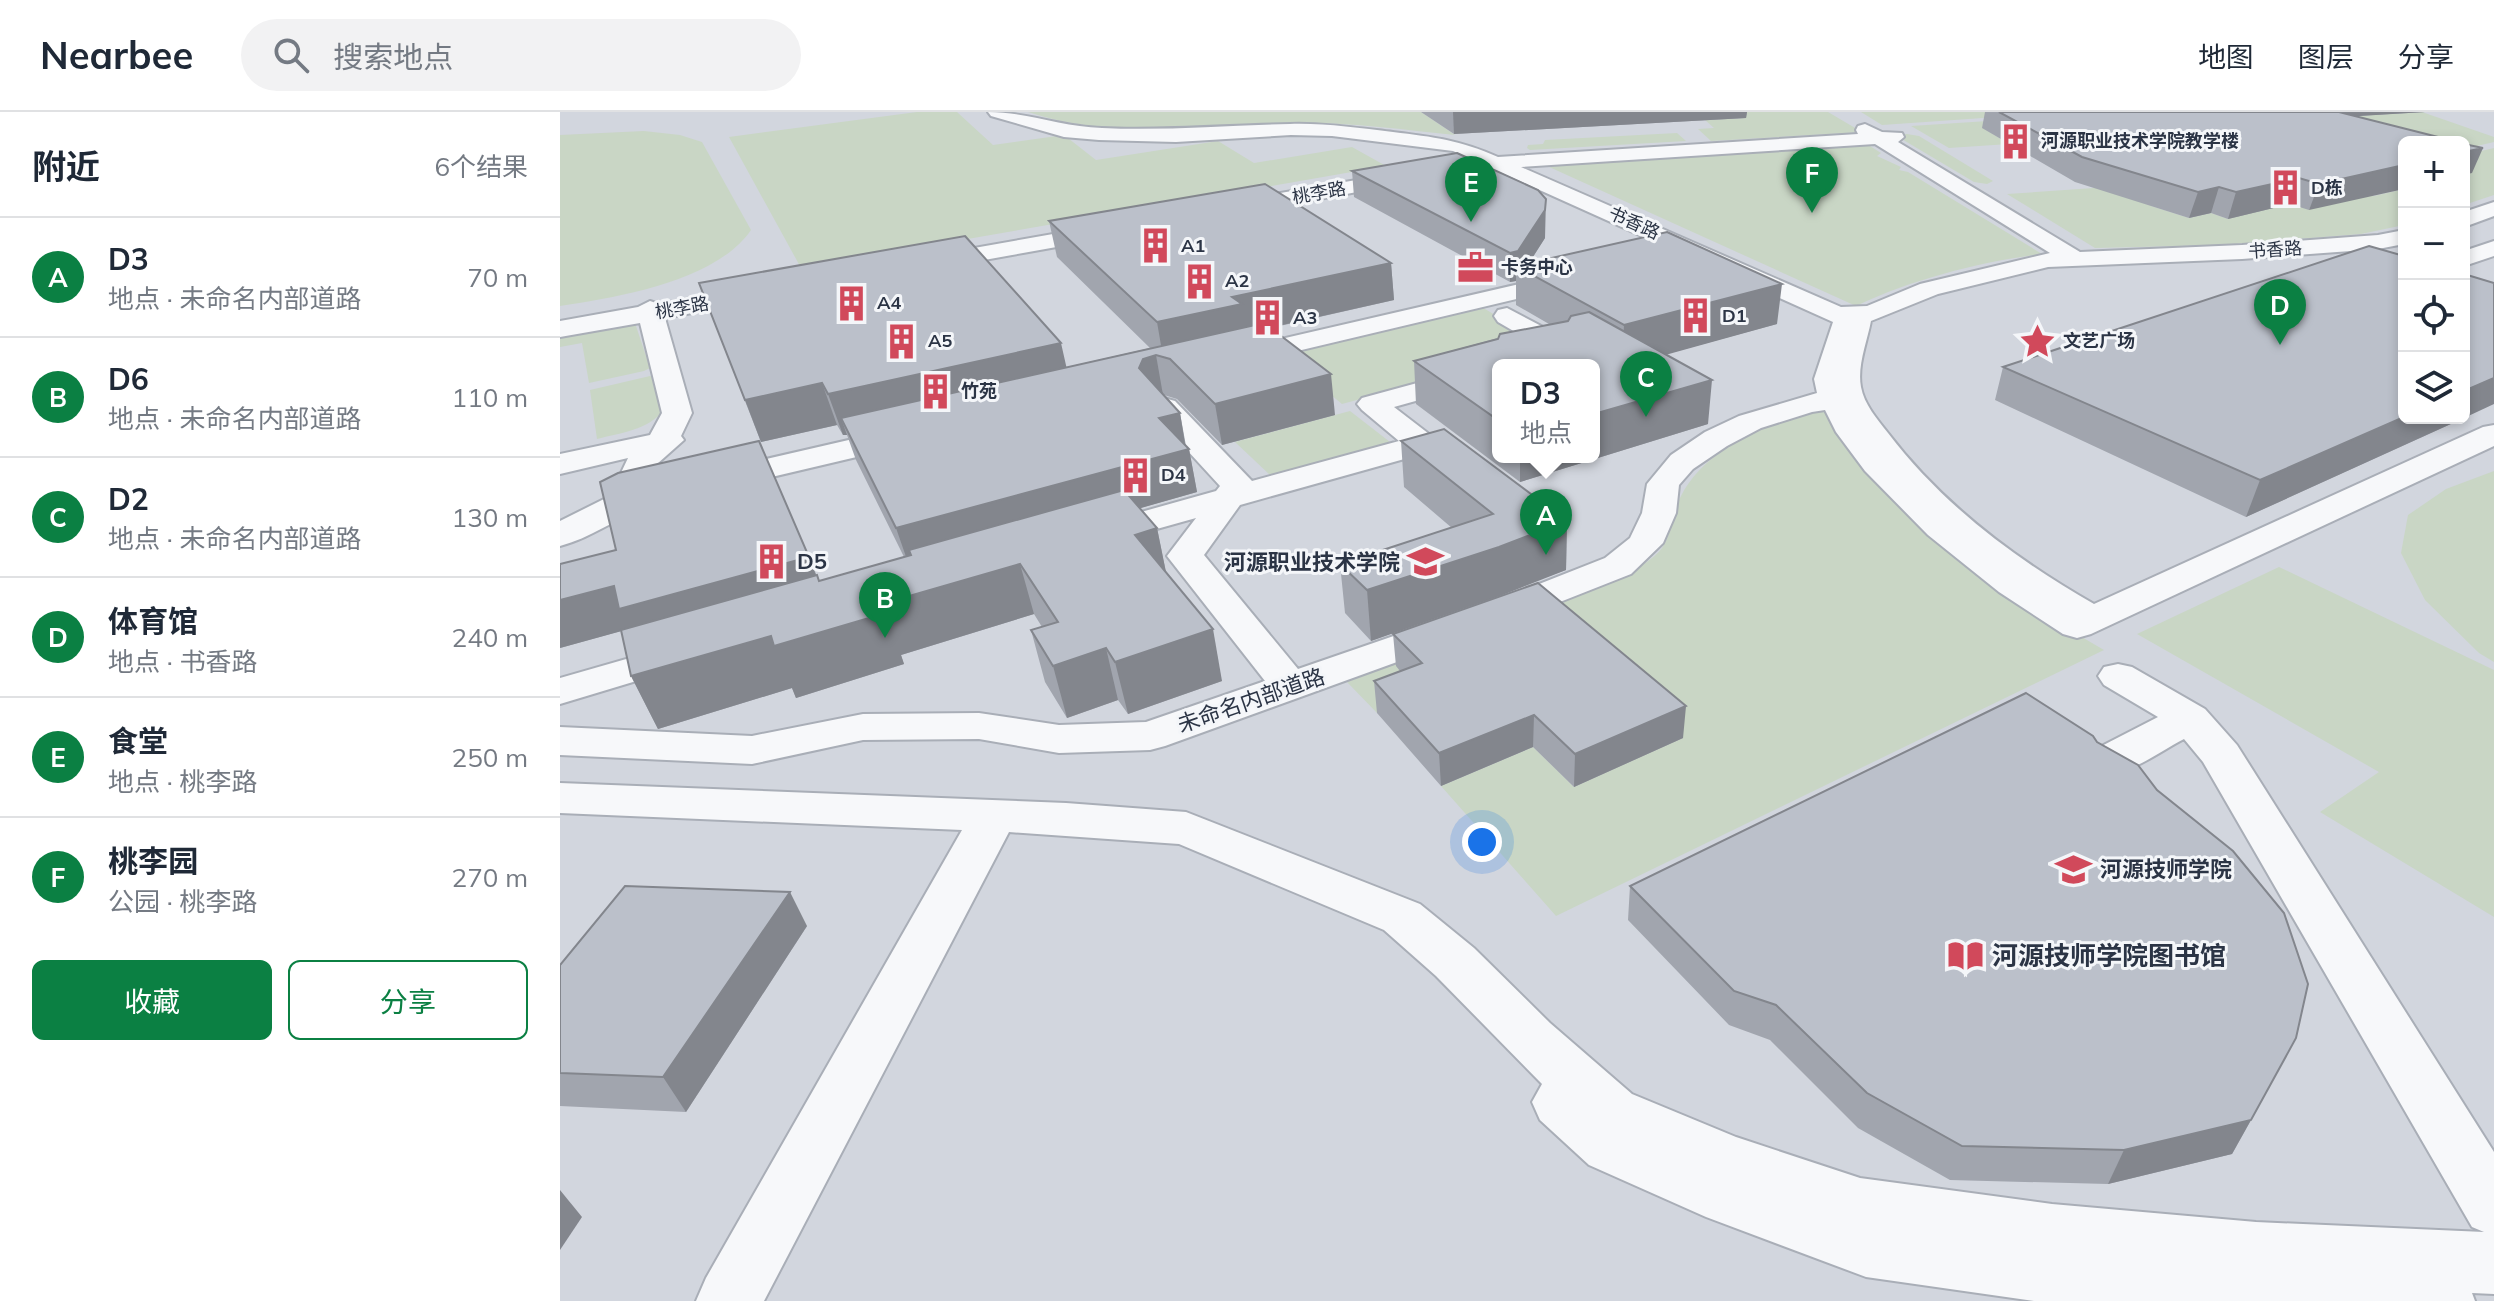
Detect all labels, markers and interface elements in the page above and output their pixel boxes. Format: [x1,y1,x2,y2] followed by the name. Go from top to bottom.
[241,19,801,91] search box
[40,31,193,79] text: Nearbee
[269,33,313,77] icon: search
[333,38,453,76] text: 搜索地点
[2198,39,2254,74] text: 地图
[2298,39,2354,74] text: 图层
[2398,39,2454,74] text: 分享
[1996,122,2034,160] building icon: 河源职业技术学院教学楼
[2041,129,2239,152] place label: 河源职业技术学院教学楼
[2398,136,2470,424] map controls
[2398,136,2470,208] button: +
[32,145,100,188] text: 附近
[1786,147,1838,213] pin: F
[434,150,528,183] text: 6个结果
[1445,156,1497,222] pin: E
[2266,169,2304,207] building icon: D栋
[1290,176,1347,209] street label: 桃李路
[2311,176,2343,199] place label: D栋
[1605,201,1664,244] street label: 书香路
[2398,208,2470,280] button: −
[1136,227,1174,265] building icon: A1
[1181,234,1205,257] place label: A1
[2247,236,2303,263] street label: 书香路
[108,240,149,278] text: D3
[1456,248,1494,286] office icon: 卡务中心
[1501,255,1573,278] place label: 卡务中心
[48,261,68,294] text: A
[467,261,528,294] text: 70 m
[1180,262,1218,300] building icon: A2
[1225,269,1249,292] place label: A2
[2254,279,2306,345] pin: D
[2398,280,2470,352] button: locate
[108,282,362,315] text: 地点 · 未命名内部道路
[832,284,870,322] building icon: A4
[653,291,710,324] street label: 桃李路
[877,291,901,314] place label: A4
[1677,297,1715,335] building icon: D1
[1248,299,1286,337] building icon: A3
[1722,304,1747,327] place label: D1
[1293,306,1317,329] place label: A3
[883,322,921,360] building icon: A5
[2018,322,2056,360] place icon: 文艺广场
[928,329,952,352] place label: A5
[2063,329,2135,352] place label: 文艺广场
[1620,351,1672,417] pin: C
[2398,352,2470,424] button: layers
[1492,359,1600,463] popup
[108,360,149,398] text: D6
[916,372,954,410] building icon: 竹苑
[1520,374,1561,412] text: D3
[961,379,997,402] place label: 竹苑
[49,381,67,414] text: B
[452,381,528,414] text: 110 m
[108,402,362,435] text: 地点 · 未命名内部道路
[1520,416,1572,449] text: 地点
[1116,456,1154,494] building icon: D4
[1161,463,1186,486] place label: D4
[108,480,149,518] text: D2
[1520,489,1572,555] pin: A
[49,501,67,534] text: C
[452,501,528,534] text: 130 m
[108,522,362,555] text: 地点 · 未命名内部道路
[752,542,790,580] building icon: D5
[1407,543,1445,581] school or university icon: 河源职业技术学院
[797,547,827,575] place label: D5
[1224,548,1400,576] place label: 河源职业技术学院
[859,572,911,638] pin: B
[108,602,198,640] text: 体育馆
[48,621,68,654] text: D
[452,621,528,654] text: 240 m
[108,645,258,678] text: 地点 · 书香路
[1174,662,1328,738] street label: 未命名内部道路
[108,722,168,760] text: 食堂
[50,741,66,774] text: E
[452,741,528,774] text: 250 m
[108,765,258,798] text: 地点 · 桃李路
[1462,822,1502,862] your location
[108,842,198,880] text: 桃李园
[2055,850,2093,888] school or university icon: 河源技师学院
[2100,855,2232,883] place label: 河源技师学院
[51,861,65,894] text: F
[452,861,528,894] text: 270 m
[108,885,258,918] text: 公园 · 桃李路
[1947,937,1985,975] library icon: 河源技师学院图书馆
[1992,939,2226,972] place label: 河源技师学院图书馆
[32,960,272,1040] button: 收藏
[288,960,528,1040] button: 分享

